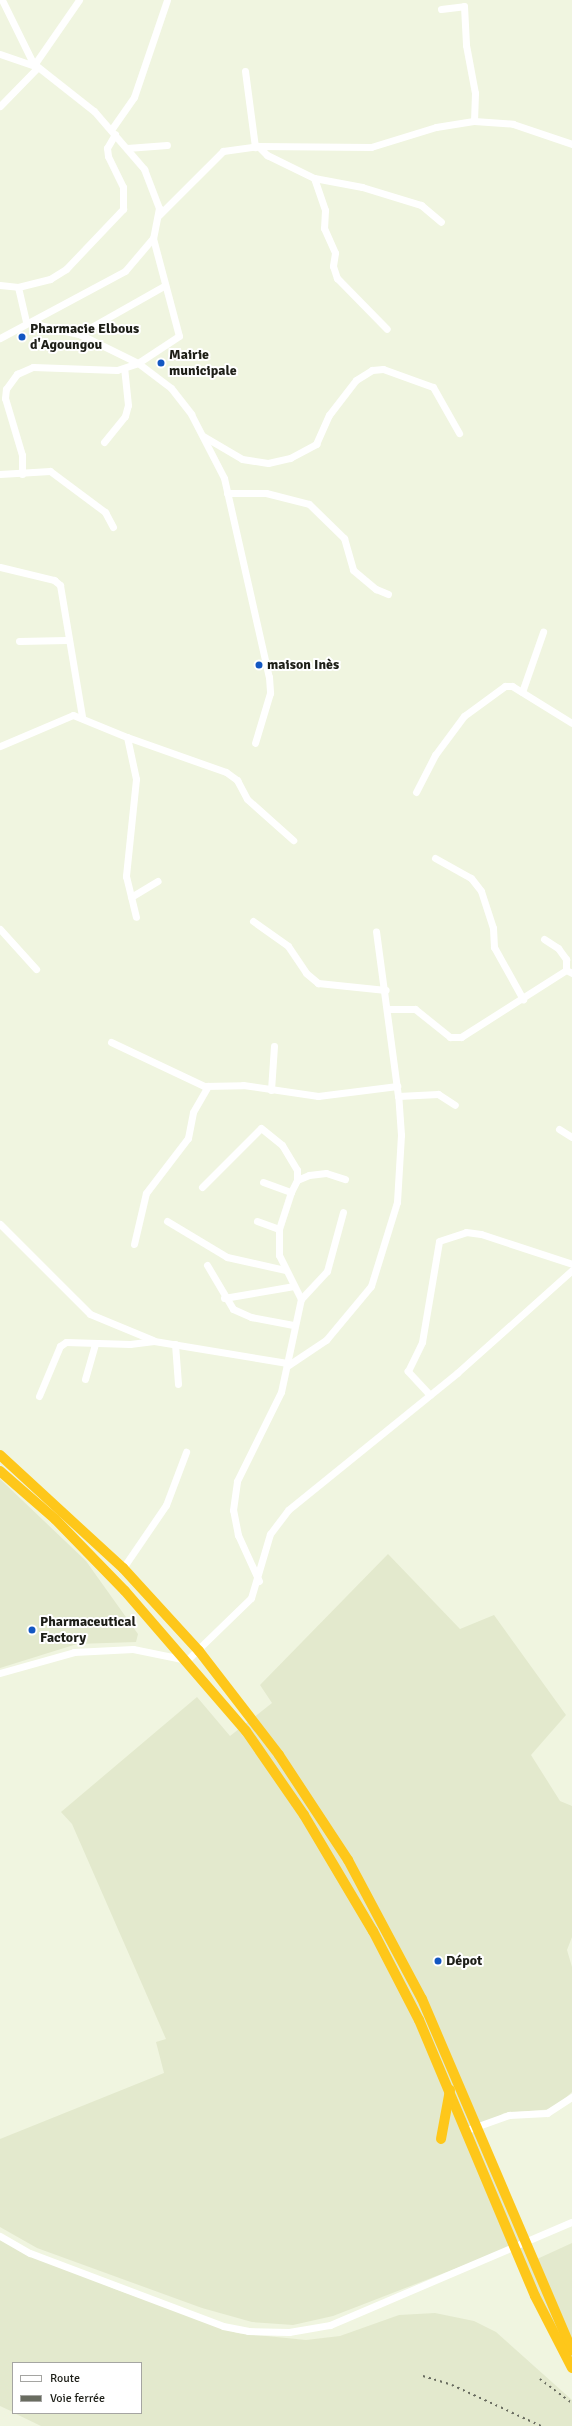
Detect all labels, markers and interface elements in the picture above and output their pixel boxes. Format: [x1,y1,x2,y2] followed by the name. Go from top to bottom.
[30,321,139,354] place label: Pharmacie Elbous d'Agoungou
[17,332,27,342] marker: Pharmacie Elbous d'Agoungou
[169,347,237,380] place label: Mairie municipale
[156,358,166,368] marker: Mairie municipale
[267,657,339,673] place label: maison Inès
[254,660,264,670] marker: maison Inès
[40,1614,136,1646] place label: Pharmaceutical Factory
[27,1625,37,1635] marker: Pharmaceutical Factory
[446,1953,482,1969] place label: Dépot
[433,1956,443,1966] marker: Dépot
[12,2362,142,2414] legend
[50,2371,80,2386] text: Route
[50,2391,105,2406] text: Voie ferrée

